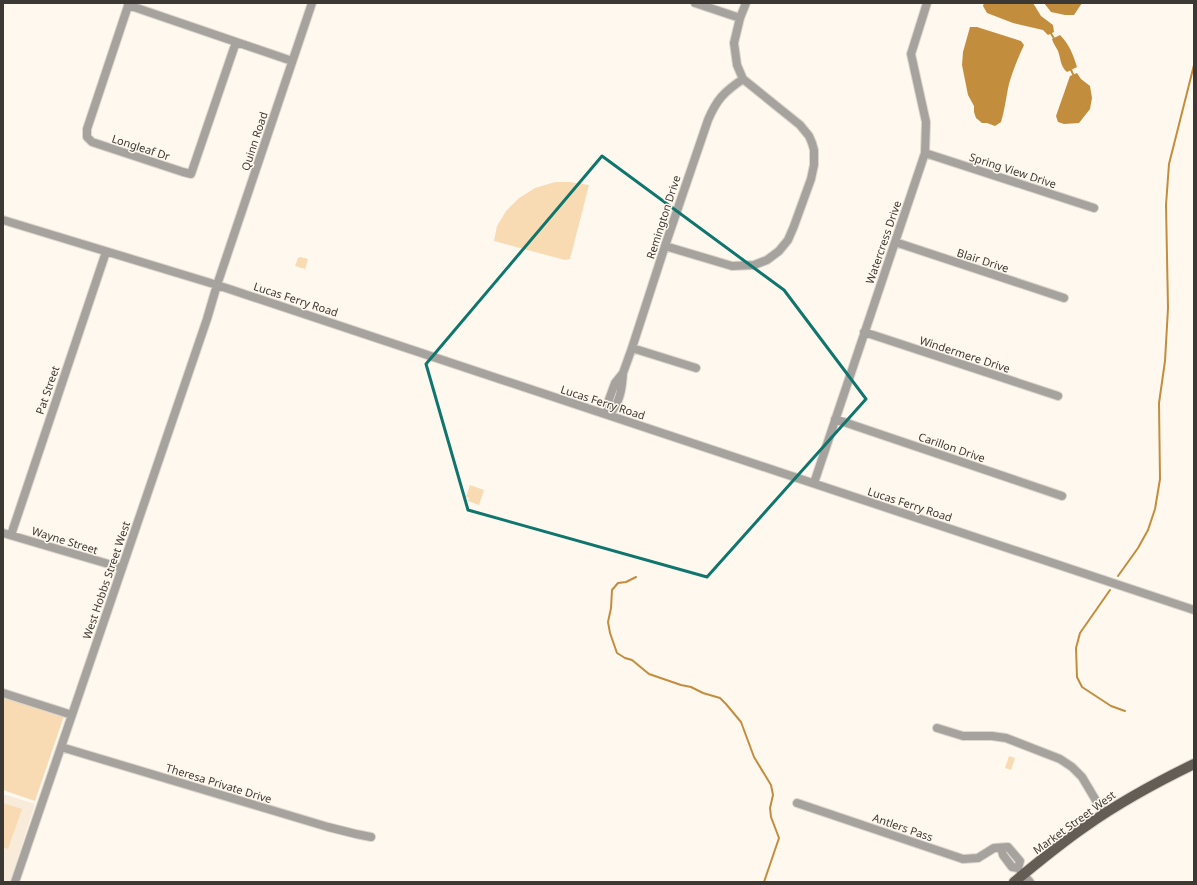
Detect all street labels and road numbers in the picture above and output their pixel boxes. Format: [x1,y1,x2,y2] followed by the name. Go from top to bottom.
[237,110,271,172] street label: Quinn Road
[110,131,172,164] street label: Longleaf Dr
[968,149,1058,191] street label: Spring View Drive
[642,173,684,261] street label: Remington Drive
[862,198,904,286] street label: Watercress Drive
[955,245,1011,275] street label: Blair Drive
[252,278,340,320] street label: Lucas Ferry Road
[918,332,1012,376] street label: Windermere Drive
[32,364,62,416] street label: Pat Street
[559,381,647,423] street label: Lucas Ferry Road
[917,429,987,465] street label: Carillon Drive
[866,483,954,525] street label: Lucas Ferry Road
[79,519,133,641] street label: West Hobbs Street West
[30,523,100,557] street label: Wayne Street
[164,760,274,806] street label: Theresa Private Drive
[1030,787,1118,857] street label: Market Street West
[871,810,935,844] street label: Antlers Pass

